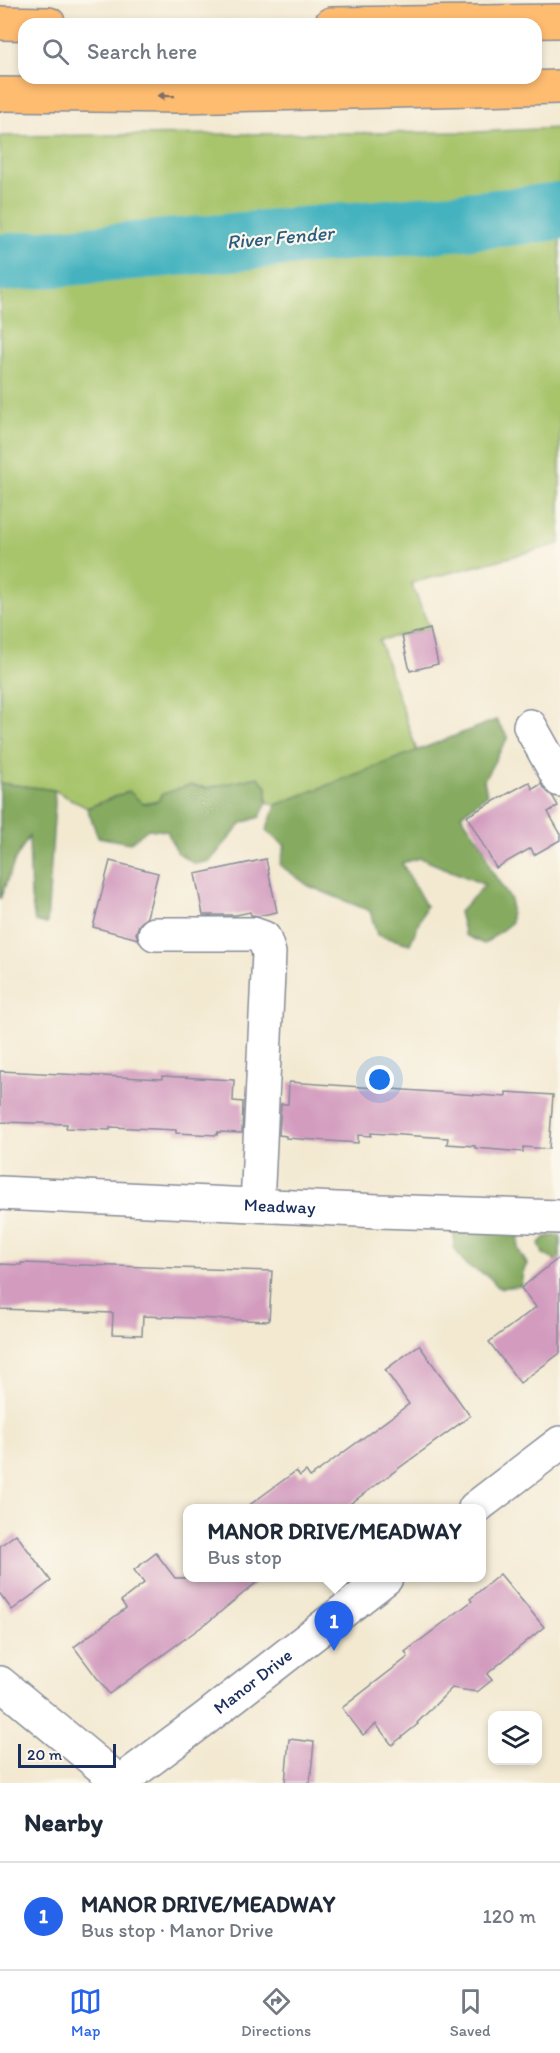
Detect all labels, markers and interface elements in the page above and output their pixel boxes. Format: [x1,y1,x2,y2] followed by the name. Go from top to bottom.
[18,18,542,84] search box
[39,35,72,68] icon: search
[87,38,197,65] text: Search here
[156,91,175,101] one-way arrow
[225,220,337,254] water label: River Fender
[365,1065,394,1094] your location
[243,1194,316,1219] street label: Meadway
[183,1504,486,1582] popup
[207,1518,462,1545] text: MANOR DRIVE/MEADWAY
[207,1545,282,1569] text: Bus stop
[314,1602,354,1651] pin: 1
[209,1644,297,1719] street label: Manor Drive
[488,1711,542,1765] map controls
[488,1711,542,1765] button: layers
[18,1741,116,1768] scale bar
[27,1745,62,1764] text: 20 m
[24,1806,103,1838] text: Nearby
[81,1891,335,1918] text: MANOR DRIVE/MEADWAY
[39,1904,48,1928] text: 1
[483,1904,536,1928] text: 120 m
[81,1918,273,1942] text: Bus stop · Manor Drive
[69,1985,102,2040] tab: Map
[241,1985,311,2040] tab: Directions
[450,1985,491,2040] tab: Saved

